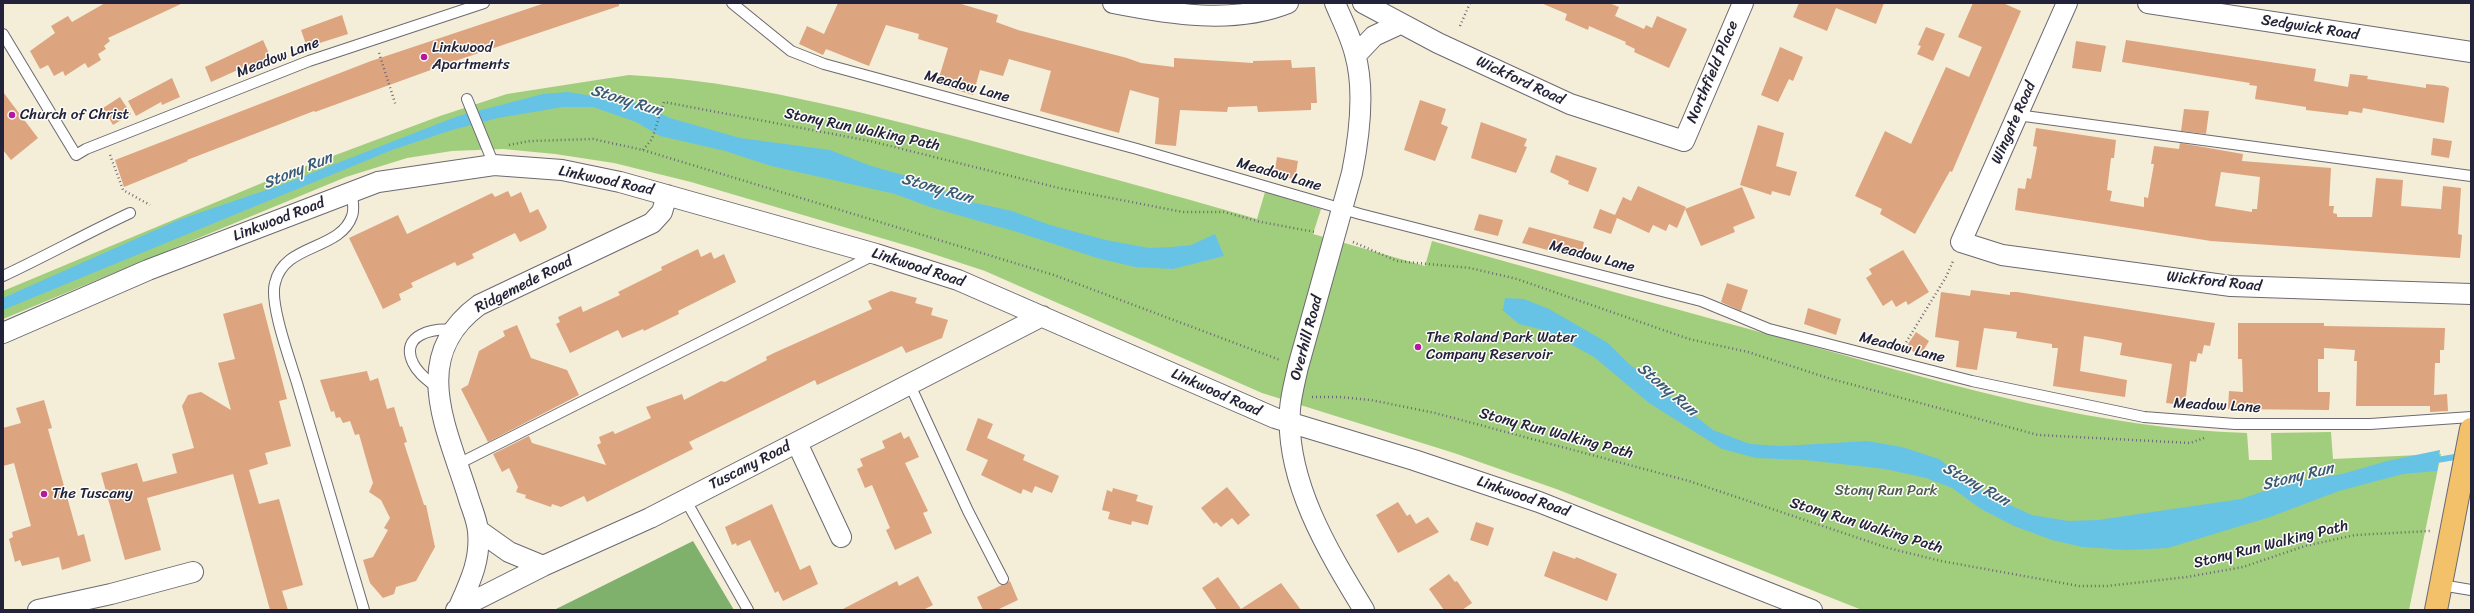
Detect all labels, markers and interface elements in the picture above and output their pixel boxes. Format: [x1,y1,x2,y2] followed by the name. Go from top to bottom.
[2260,11,2360,45] street label: Sedgwick Road
[1683,18,1743,126] street label: Northfield Place
[234,34,322,82] street label: Meadow Lane
[432,39,510,74] place label: Linkwood Apartments
[419,52,429,62] marker: Linkwood Apartments
[1473,53,1567,109] street label: Wickford Road
[922,67,1012,107] street label: Meadow Lane
[1988,79,2040,167] street label: Wingate Road
[588,81,664,121] water label: Stony Run
[783,105,941,155] street label: Stony Run Walking Path
[20,106,129,124] place label: Church of Christ
[7,110,17,120] marker: Church of Christ
[261,148,335,194] water label: Stony Run
[1235,154,1323,196] street label: Meadow Lane
[557,162,655,200] street label: Linkwood Road
[899,170,975,208] water label: Stony Run
[231,194,327,246] street label: Linkwood Road
[1547,237,1637,277] street label: Meadow Lane
[869,245,967,291] street label: Linkwood Road
[472,253,576,317] street label: Ridgemede Road
[2166,268,2262,296] street label: Wickford Road
[1287,294,1327,382] street label: Overhill Road
[1426,329,1576,364] place label: The Roland Park Water Company Reservoir
[1857,329,1947,367] street label: Meadow Lane
[1413,342,1423,352] marker: The Roland Park Water Company Reservoir
[1633,359,1701,421] water label: Stony Run
[1168,365,1264,421] street label: Linkwood Road
[2173,395,2261,417] street label: Meadow Lane
[1477,405,1635,463] street label: Stony Run Walking Path
[706,438,794,494] street label: Tuscany Road
[1939,459,2013,511] water label: Stony Run
[2260,459,2336,495] water label: Stony Run
[1474,473,1572,521] street label: Linkwood Road
[1834,482,1938,500] park label: Stony Run Park
[52,485,133,503] place label: The Tuscany
[39,489,49,499] marker: The Tuscany
[1788,494,1944,558] street label: Stony Run Walking Path
[2192,517,2350,573] street label: Stony Run Walking Path

